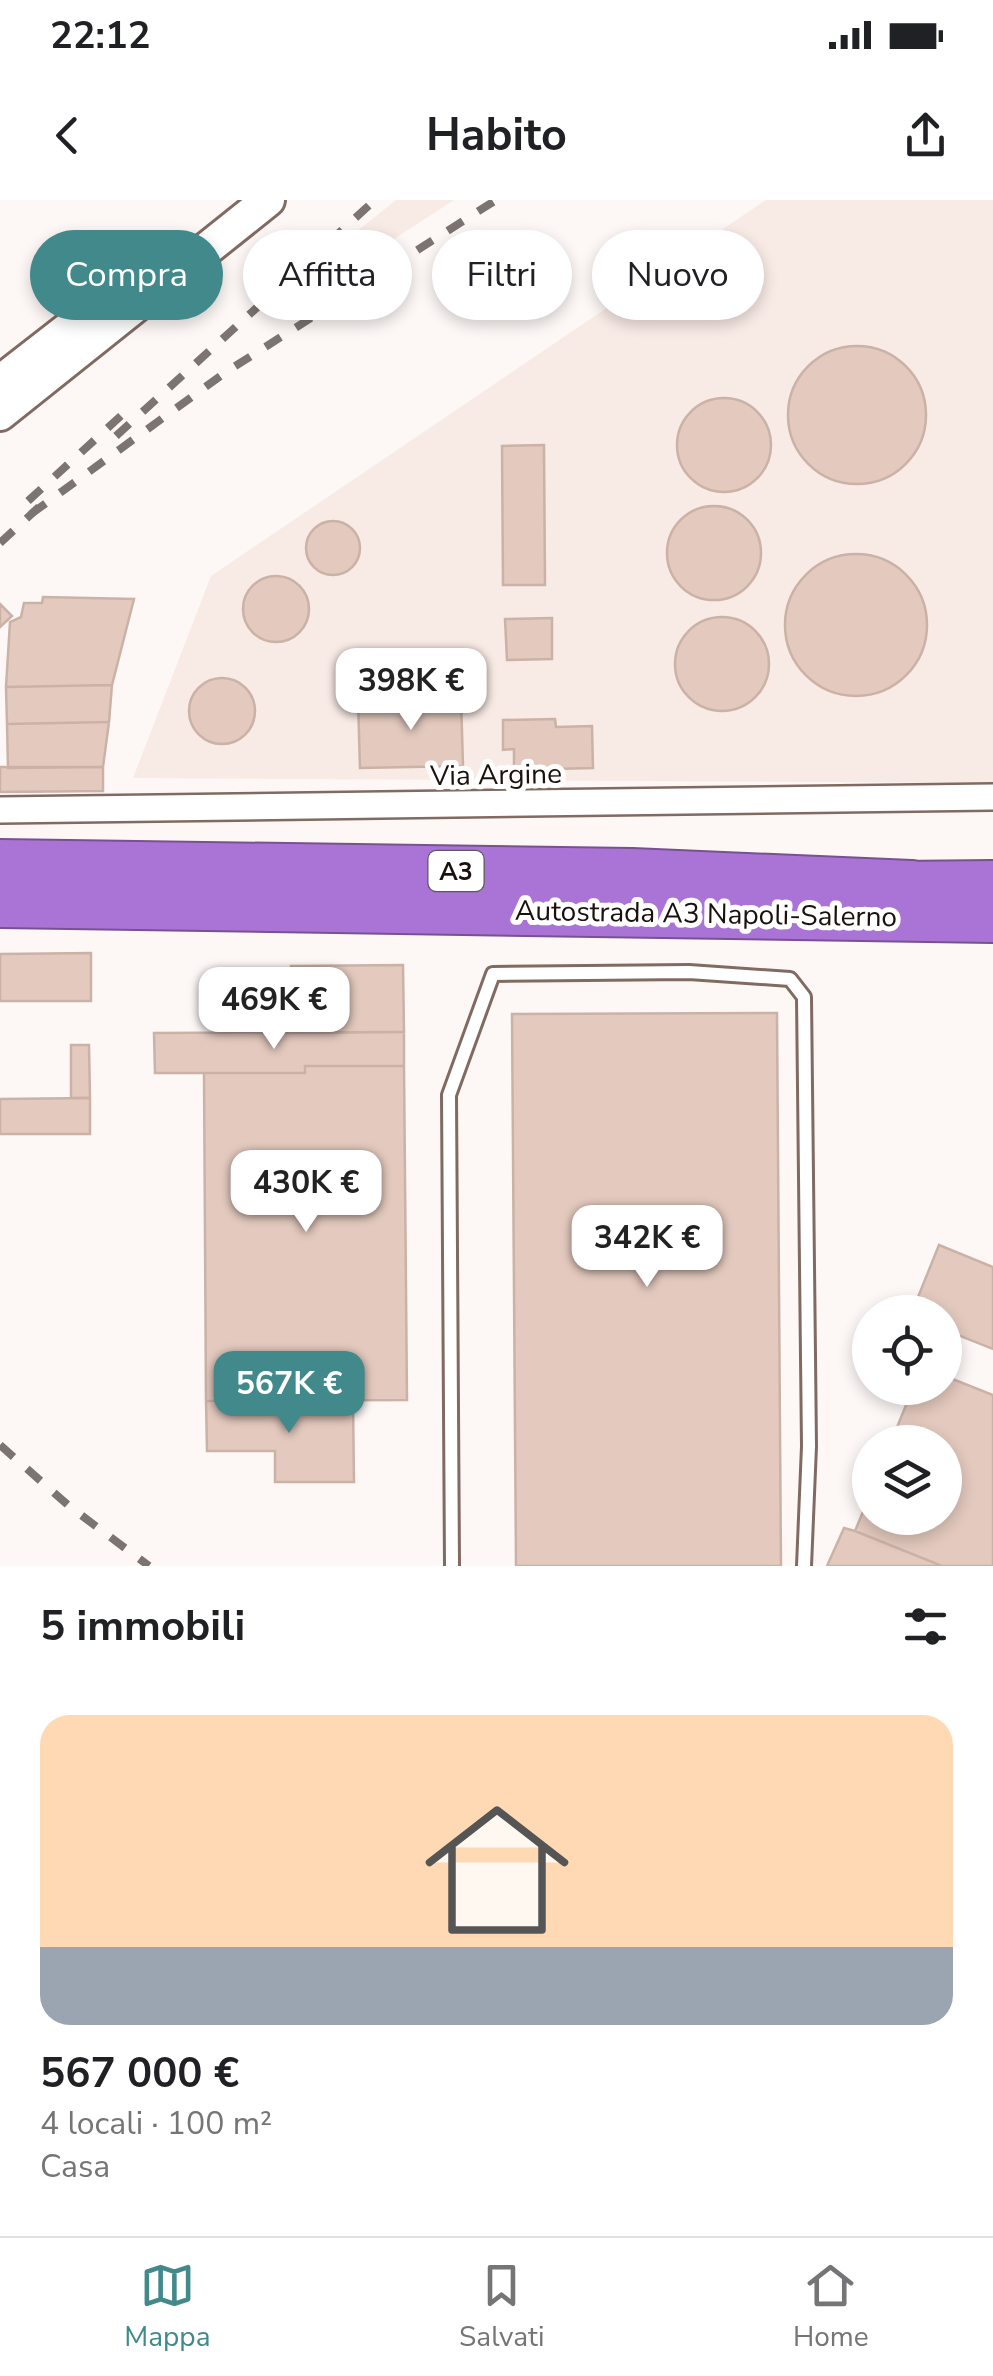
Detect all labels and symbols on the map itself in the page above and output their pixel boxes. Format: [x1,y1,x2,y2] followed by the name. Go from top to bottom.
[330,648,492,733] pin: 398K €
[429,755,562,795] street label: Via Argine
[428,851,484,891] road number: A3
[515,892,897,936] street label: Autostrada A3 Napoli-Salerno
[193,967,355,1052] pin: 469K €
[225,1150,387,1235] pin: 430K €
[566,1205,728,1290] pin: 342K €
[208,1351,370,1436] pin: 567K €

